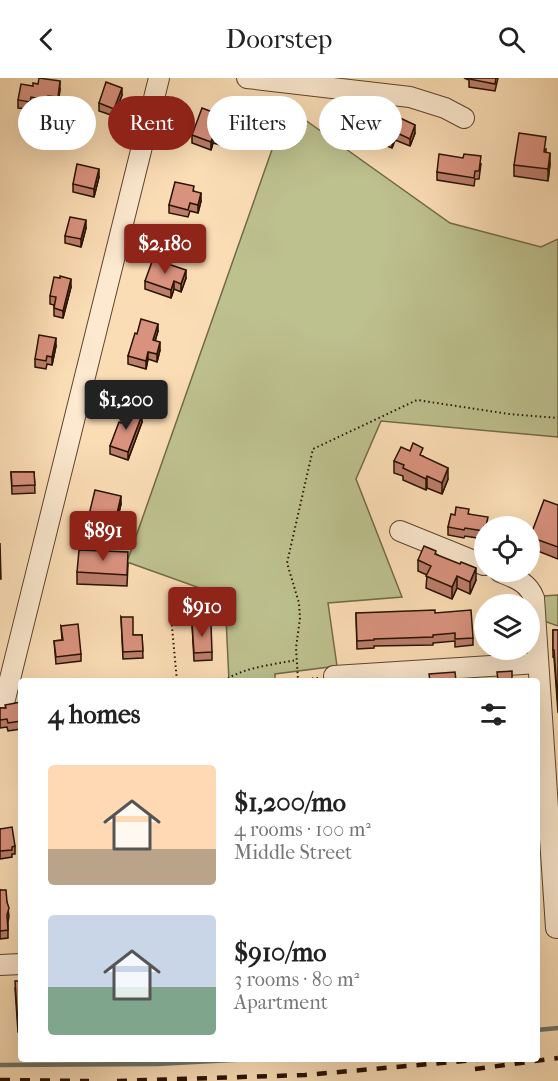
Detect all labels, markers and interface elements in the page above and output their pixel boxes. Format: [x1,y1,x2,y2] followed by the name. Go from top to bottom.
[30,23,63,56] icon: back
[226,23,332,55] text: Doorstep
[495,23,528,56] icon: search
[18,96,96,150] chip: Buy
[108,96,195,150] chip: Rent
[207,96,307,150] chip: Filters
[319,96,402,150] chip: New
[116,224,214,275] pin: $2,180
[138,232,192,255] text: $2,180
[77,380,175,431] pin: $1,200
[99,388,153,411] text: $1,200
[67,511,139,562] pin: $891
[474,516,540,660] map controls
[474,516,540,582] button: locate
[84,519,122,542] text: $891
[166,587,238,638] pin: $910
[474,594,540,660] button: layers
[182,595,222,618] text: $910
[477,698,510,731] icon: filters
[48,699,140,730] text: 4 homes
[234,787,346,818] text: $1,200/mo
[96,789,168,861] icon: home
[234,818,371,841] text: 4 rooms · 100 m²
[234,841,352,864] text: Middle Street
[234,937,326,968] text: $910/mo
[96,939,168,1011] icon: home
[234,968,359,991] text: 3 rooms · 80 m²
[234,991,328,1014] text: Apartment

